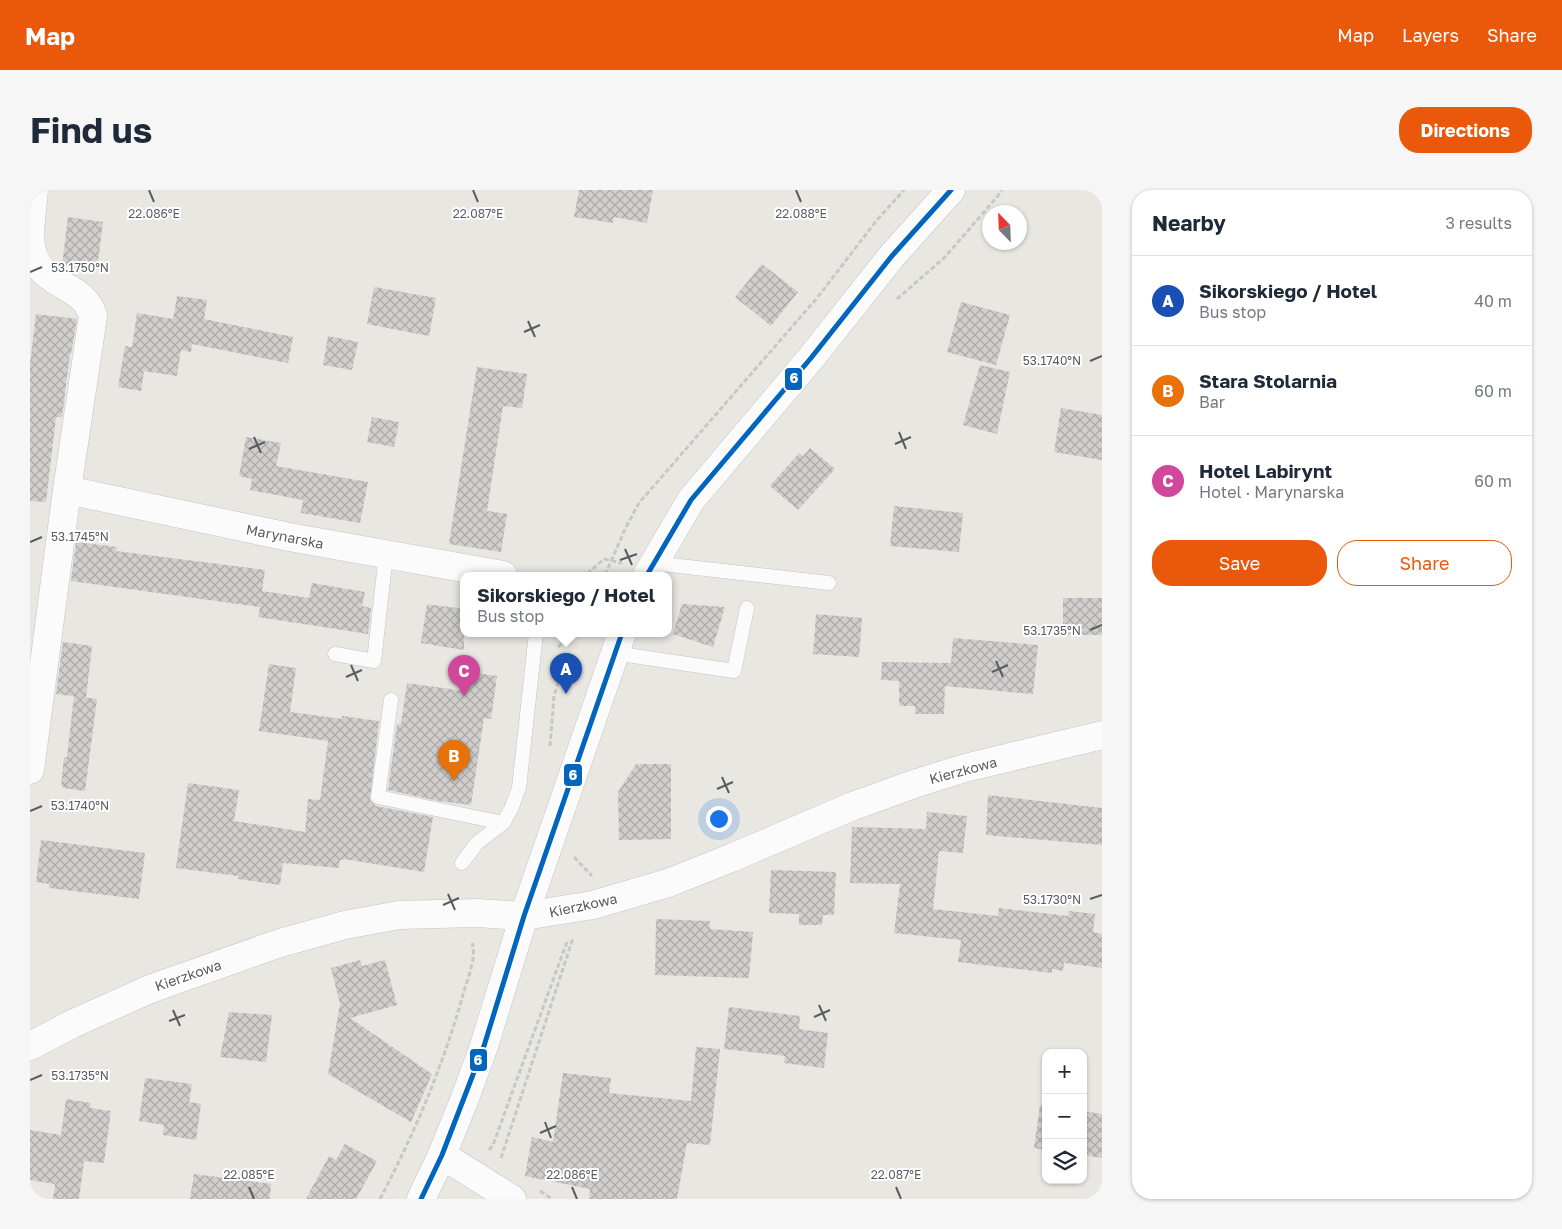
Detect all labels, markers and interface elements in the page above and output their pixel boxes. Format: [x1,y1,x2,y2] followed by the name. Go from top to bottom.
[25,21,75,50] text: Map
[1337,24,1374,46] text: Map
[1402,24,1459,46] text: Layers
[1487,24,1537,46] text: Share
[1399,107,1532,153] button: Directions
[30,109,152,151] text: Find us
[982,205,1027,250] north arrow
[128,206,180,221] text: 22.086°E
[453,206,503,221] text: 22.087°E
[775,206,827,221] text: 22.088°E
[1152,210,1226,236] text: Nearby
[1445,213,1512,233] text: 3 results
[51,260,109,275] text: 53.1750°N
[1199,279,1377,302] text: Sikorskiego / Hotel
[1162,291,1174,311] text: A
[1474,291,1512,311] text: 40 m
[1199,302,1266,322] text: Bus stop
[1023,353,1081,368] text: 53.1740°N
[784,367,803,391] line badge: 6
[790,369,799,386] text: 6
[1199,369,1337,392] text: Stara Stolarnia
[1162,381,1174,401] text: B
[1474,381,1512,401] text: 60 m
[1199,392,1225,412] text: Bar
[1199,459,1332,482] text: Hotel Labirynt
[1162,471,1174,491] text: C
[1474,471,1512,491] text: 60 m
[1199,482,1344,502] text: Hotel · Marynarska
[245,520,325,552] street label: Marynarska
[51,529,109,544] text: 53.1745°N
[1152,540,1327,586] button: Save
[1337,540,1512,586] button: Share
[460,572,672,637] popup
[477,583,655,606] text: Sikorskiego / Hotel
[477,606,544,626] text: Bus stop
[1023,623,1081,638] text: 53.1735°N
[550,653,582,694] pin: A
[448,655,480,696] pin: C
[438,740,470,781] pin: B
[927,753,999,787] street label: Kierzkowa
[563,763,583,787] line badge: 6
[569,766,578,783] text: 6
[51,798,109,813] text: 53.1740°N
[706,806,732,832] your location
[547,889,619,921] street label: Kierzkowa
[1023,892,1081,907] text: 53.1730°N
[153,956,223,994] street label: Kierzkowa
[469,1048,488,1072] line badge: 6
[1042,1049,1087,1184] map controls
[1042,1049,1087,1094] button: +
[474,1051,483,1068] text: 6
[51,1068,109,1083] text: 53.1735°N
[1042,1094,1087,1139] button: −
[1042,1139,1087,1184] button: layers
[223,1167,275,1182] text: 22.085°E
[546,1167,598,1182] text: 22.086°E
[871,1167,921,1182] text: 22.087°E

